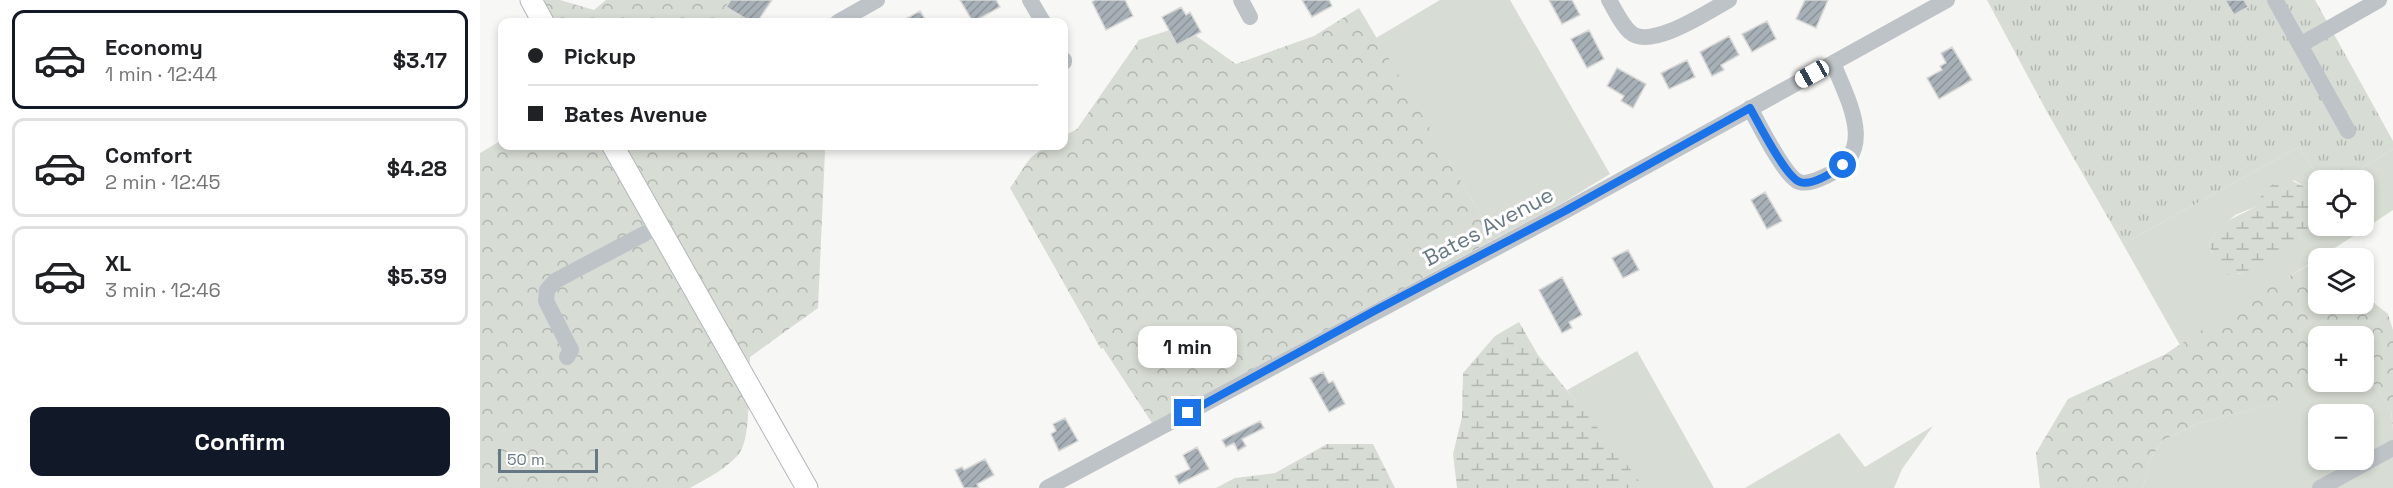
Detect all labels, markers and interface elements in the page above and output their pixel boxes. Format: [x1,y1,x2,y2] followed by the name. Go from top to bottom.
[33,33,87,87] icon: car
[105,33,203,61] text: Economy
[564,42,636,70] text: Pickup
[393,46,447,74] text: $3.17
[1792,57,1832,91] car
[105,61,217,87] text: 1 min · 12:44
[564,100,708,128] text: Bates Avenue
[33,141,87,195] icon: car
[105,141,193,169] text: Comfort
[1829,151,1856,178] route start
[387,154,447,182] text: $4.28
[105,169,221,195] text: 2 min · 12:45
[2308,170,2374,470] map controls
[2308,170,2374,236] button: locate
[1418,180,1558,272] street label: Bates Avenue
[2308,248,2374,314] button: layers
[33,249,87,303] icon: car
[105,249,131,277] text: XL
[387,262,447,290] text: $5.39
[105,277,221,303] text: 3 min · 12:46
[1138,326,1238,368] callout: 1 min
[2308,326,2374,392] button: +
[1163,334,1212,360] text: 1 min
[1174,399,1201,426] route end
[2308,404,2374,470] button: −
[30,407,450,476] button: Confirm
[498,446,598,474] scale bar
[507,449,545,470] text: 50 m

